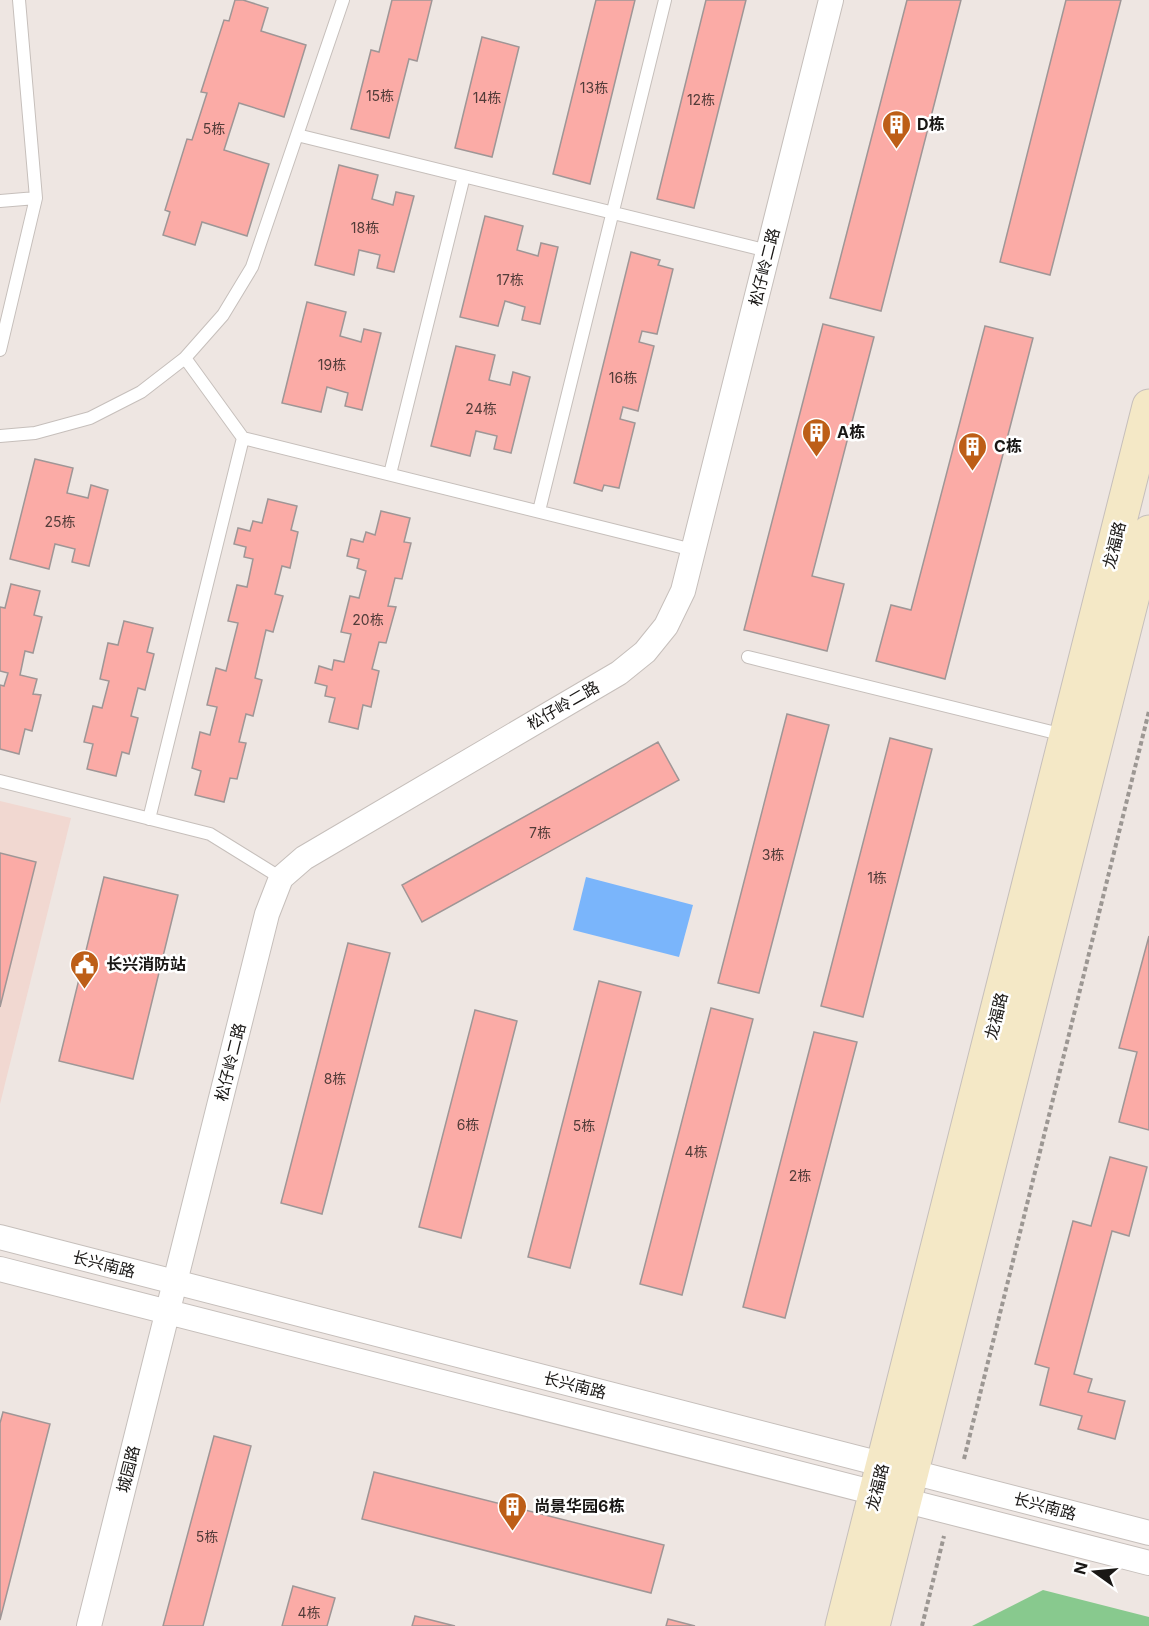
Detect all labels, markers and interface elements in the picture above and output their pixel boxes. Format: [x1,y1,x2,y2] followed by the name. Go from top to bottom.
[580,79,608,96] house number: 13栋
[366,87,394,104] house number: 15栋
[473,89,501,106] house number: 14栋
[687,91,715,108] house number: 12栋
[880,108,912,150] building icon: D栋
[917,114,945,134] place label: D栋
[203,120,225,137] house number: 5栋
[351,219,379,236] house number: 18栋
[745,226,783,308] street label: 松仔岭二路
[496,271,524,288] house number: 17栋
[318,356,346,373] house number: 19栋
[609,369,637,386] house number: 16栋
[465,400,497,417] house number: 24栋
[800,416,832,458] building icon: A栋
[837,422,865,442] place label: A栋
[957,430,989,472] building icon: C栋
[994,436,1022,456] place label: C栋
[44,513,76,530] house number: 25栋
[1098,519,1130,571] street label: 龙福路
[352,611,384,628] house number: 20栋
[523,676,603,734] street label: 松仔岭二路
[529,824,551,841] house number: 7栋
[762,846,784,863] house number: 3栋
[867,869,887,886] house number: 1栋
[69,948,101,990] public building icon: 长兴消防站
[106,954,186,974] place label: 长兴消防站
[980,990,1012,1042] street label: 龙福路
[211,1021,249,1103] street label: 松仔岭二路
[324,1070,346,1087] house number: 8栋
[457,1116,479,1133] house number: 6栋
[573,1117,595,1134] house number: 5栋
[684,1143,708,1160] house number: 4栋
[789,1167,811,1184] house number: 2栋
[71,1247,137,1281] street label: 长兴南路
[542,1368,608,1402] street label: 长兴南路
[112,1443,144,1495] street label: 城园路
[861,1461,893,1513] street label: 龙福路
[1011,1488,1079,1524] street label: 长兴南路
[497,1490,529,1532] building icon: 尚景华园6栋
[534,1496,624,1516] place label: 尚景华园6栋
[196,1528,218,1545] house number: 5栋
[1065,1542,1125,1602] north arrow
[1069,1560,1092,1577] text: N
[297,1604,321,1621] house number: 4栋

